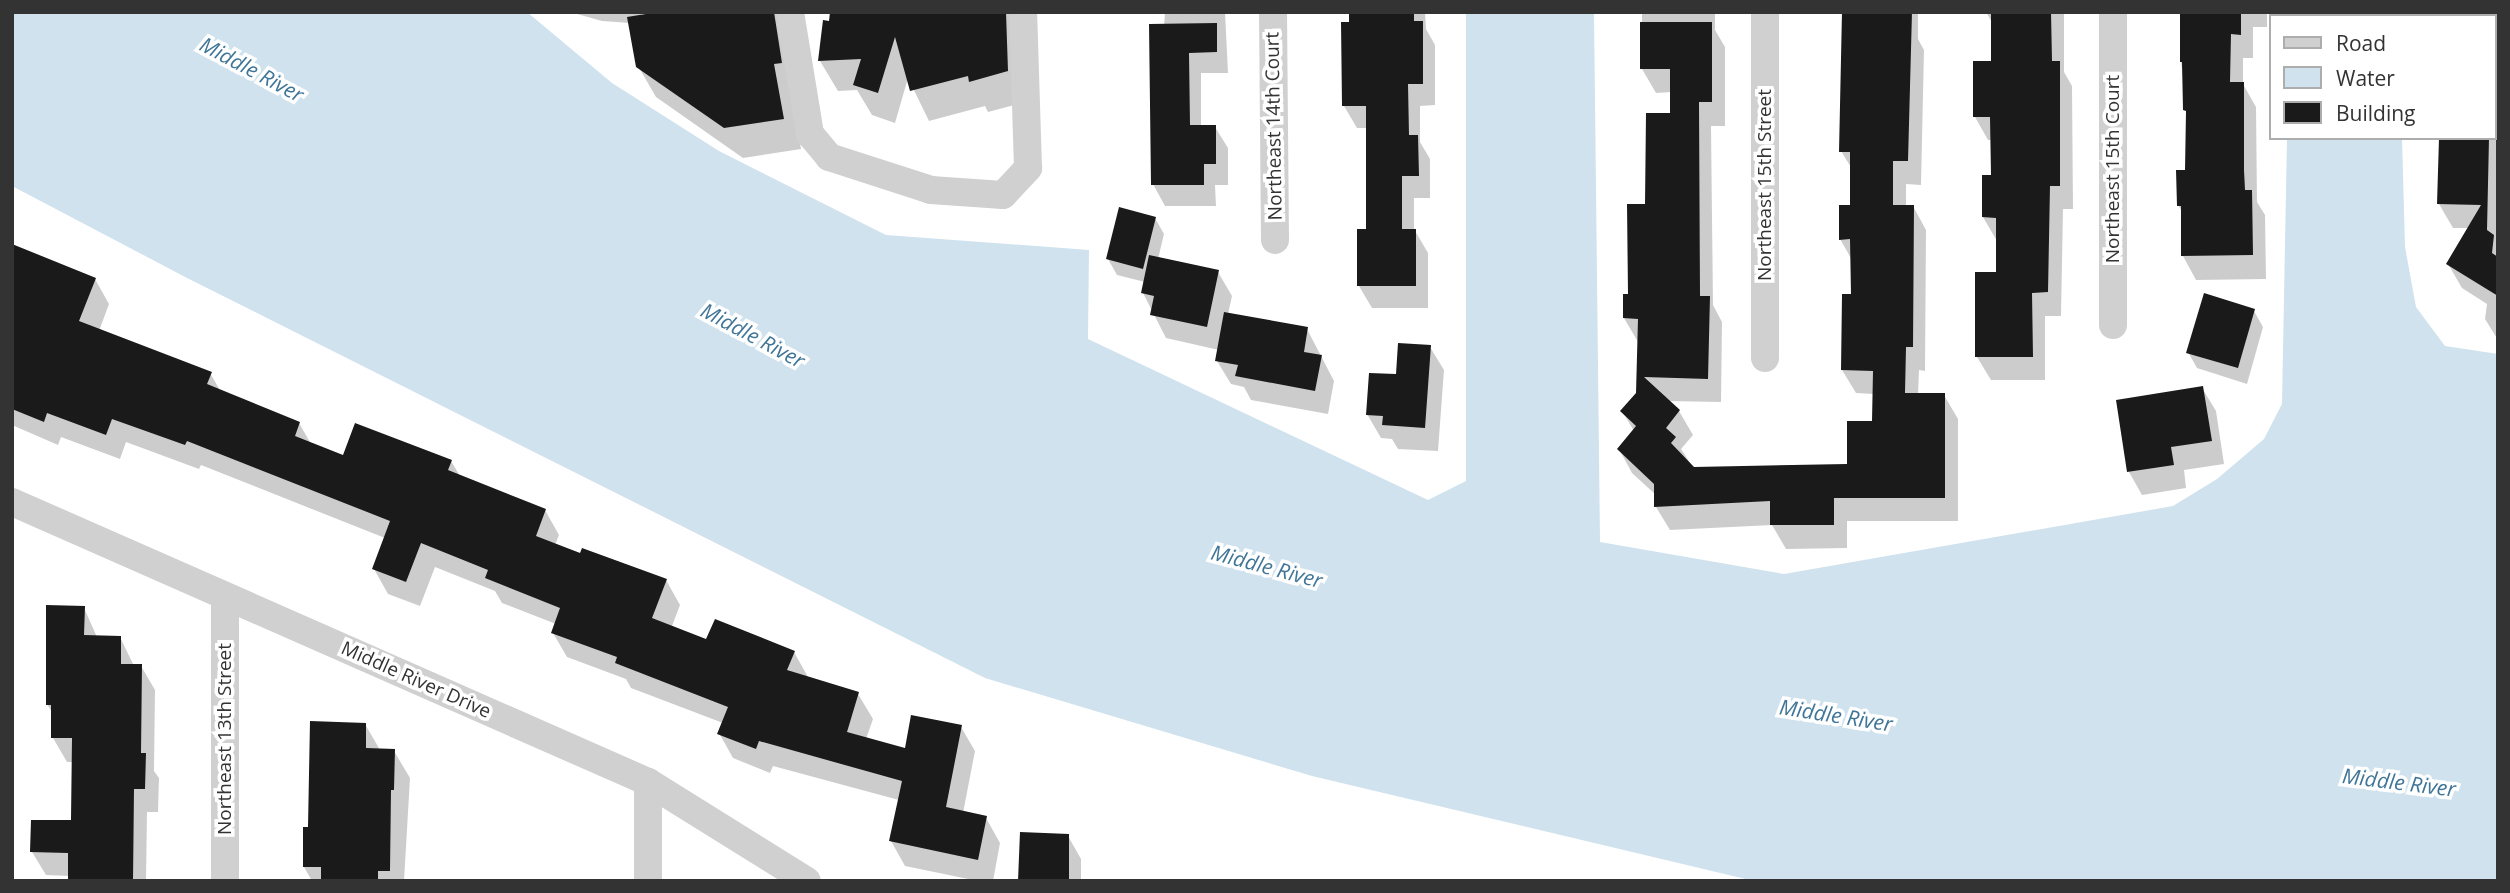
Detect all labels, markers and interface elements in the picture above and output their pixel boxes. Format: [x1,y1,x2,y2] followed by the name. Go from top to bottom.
[2268,14,2496,140] legend
[2336,29,2386,57] text: Road
[196,31,308,107] water label: Middle River
[1261,32,1287,220] street label: Northeast 14th Court
[2336,64,2395,92] text: Water
[2102,75,2124,263] street label: Northeast 15th Court
[1754,89,1776,281] street label: Northeast 15th Street
[2336,99,2415,127] text: Building
[697,297,809,373] water label: Middle River
[1209,539,1325,593] water label: Middle River
[338,637,494,723] street label: Middle River Drive
[214,643,236,835] street label: Northeast 13th Street
[1778,694,1894,736] water label: Middle River
[2341,763,2457,801] water label: Middle River

